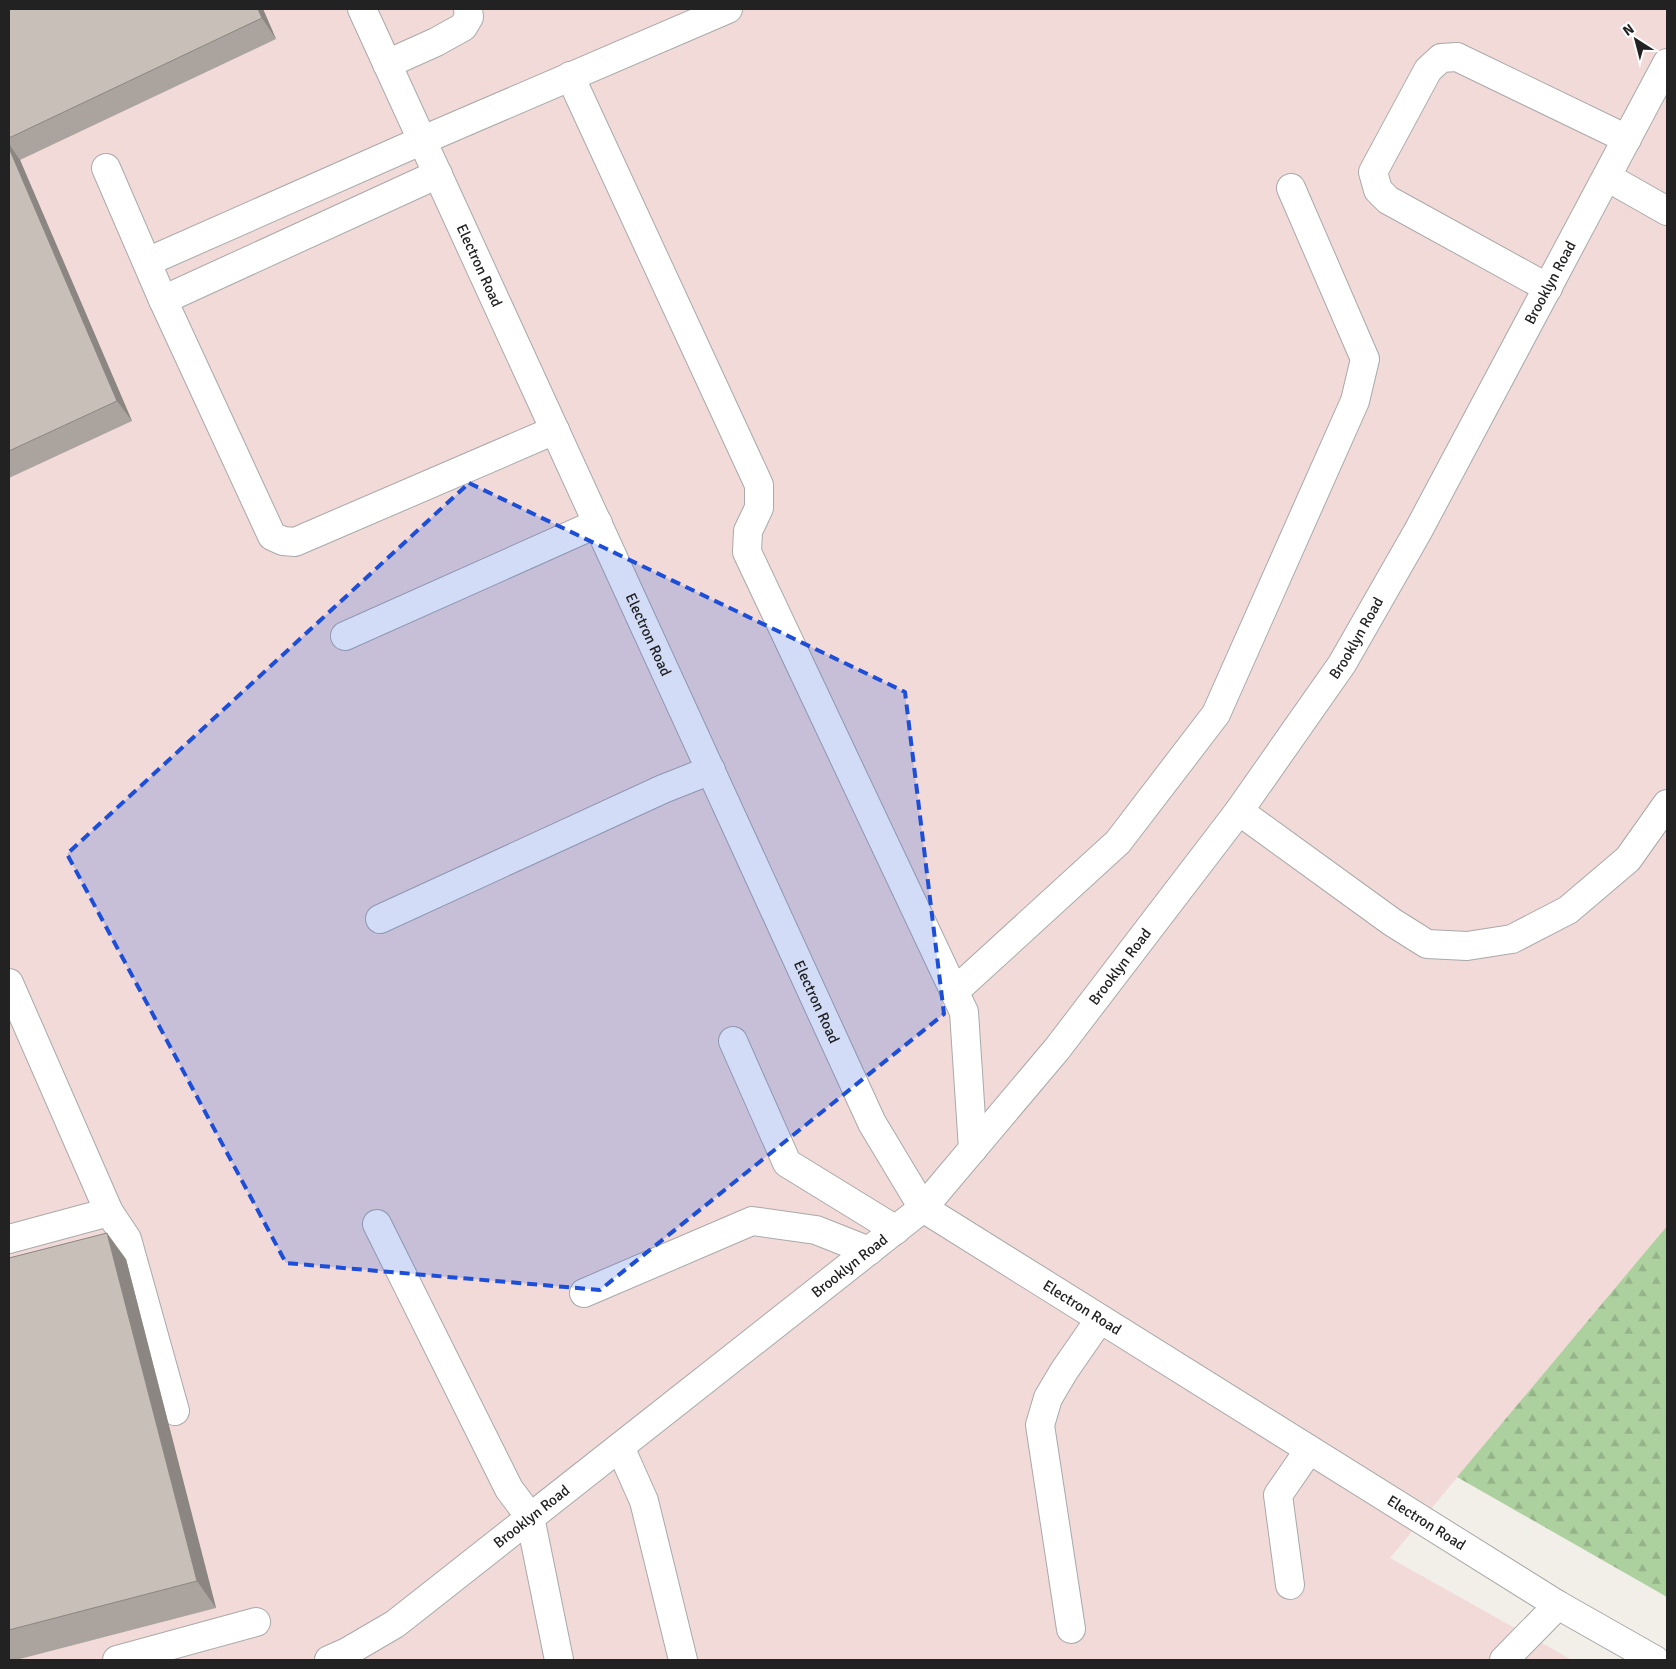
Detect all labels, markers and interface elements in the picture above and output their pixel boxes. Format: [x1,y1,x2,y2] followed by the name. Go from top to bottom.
[1611,15,1661,65] north arrow
[1620,20,1638,40] text: N
[453,221,506,310] street label: Electron Road
[1521,238,1580,327] street label: Brooklyn Road
[622,590,675,679] street label: Electron Road
[1325,594,1387,683] street label: Brooklyn Road
[1085,925,1155,1009] street label: Brooklyn Road
[790,958,843,1046] street label: Electron Road
[808,1230,891,1301] street label: Brooklyn Road
[1040,1276,1125,1339] street label: Electron Road
[490,1481,573,1552] street label: Brooklyn Road
[1384,1491,1469,1554] street label: Electron Road

